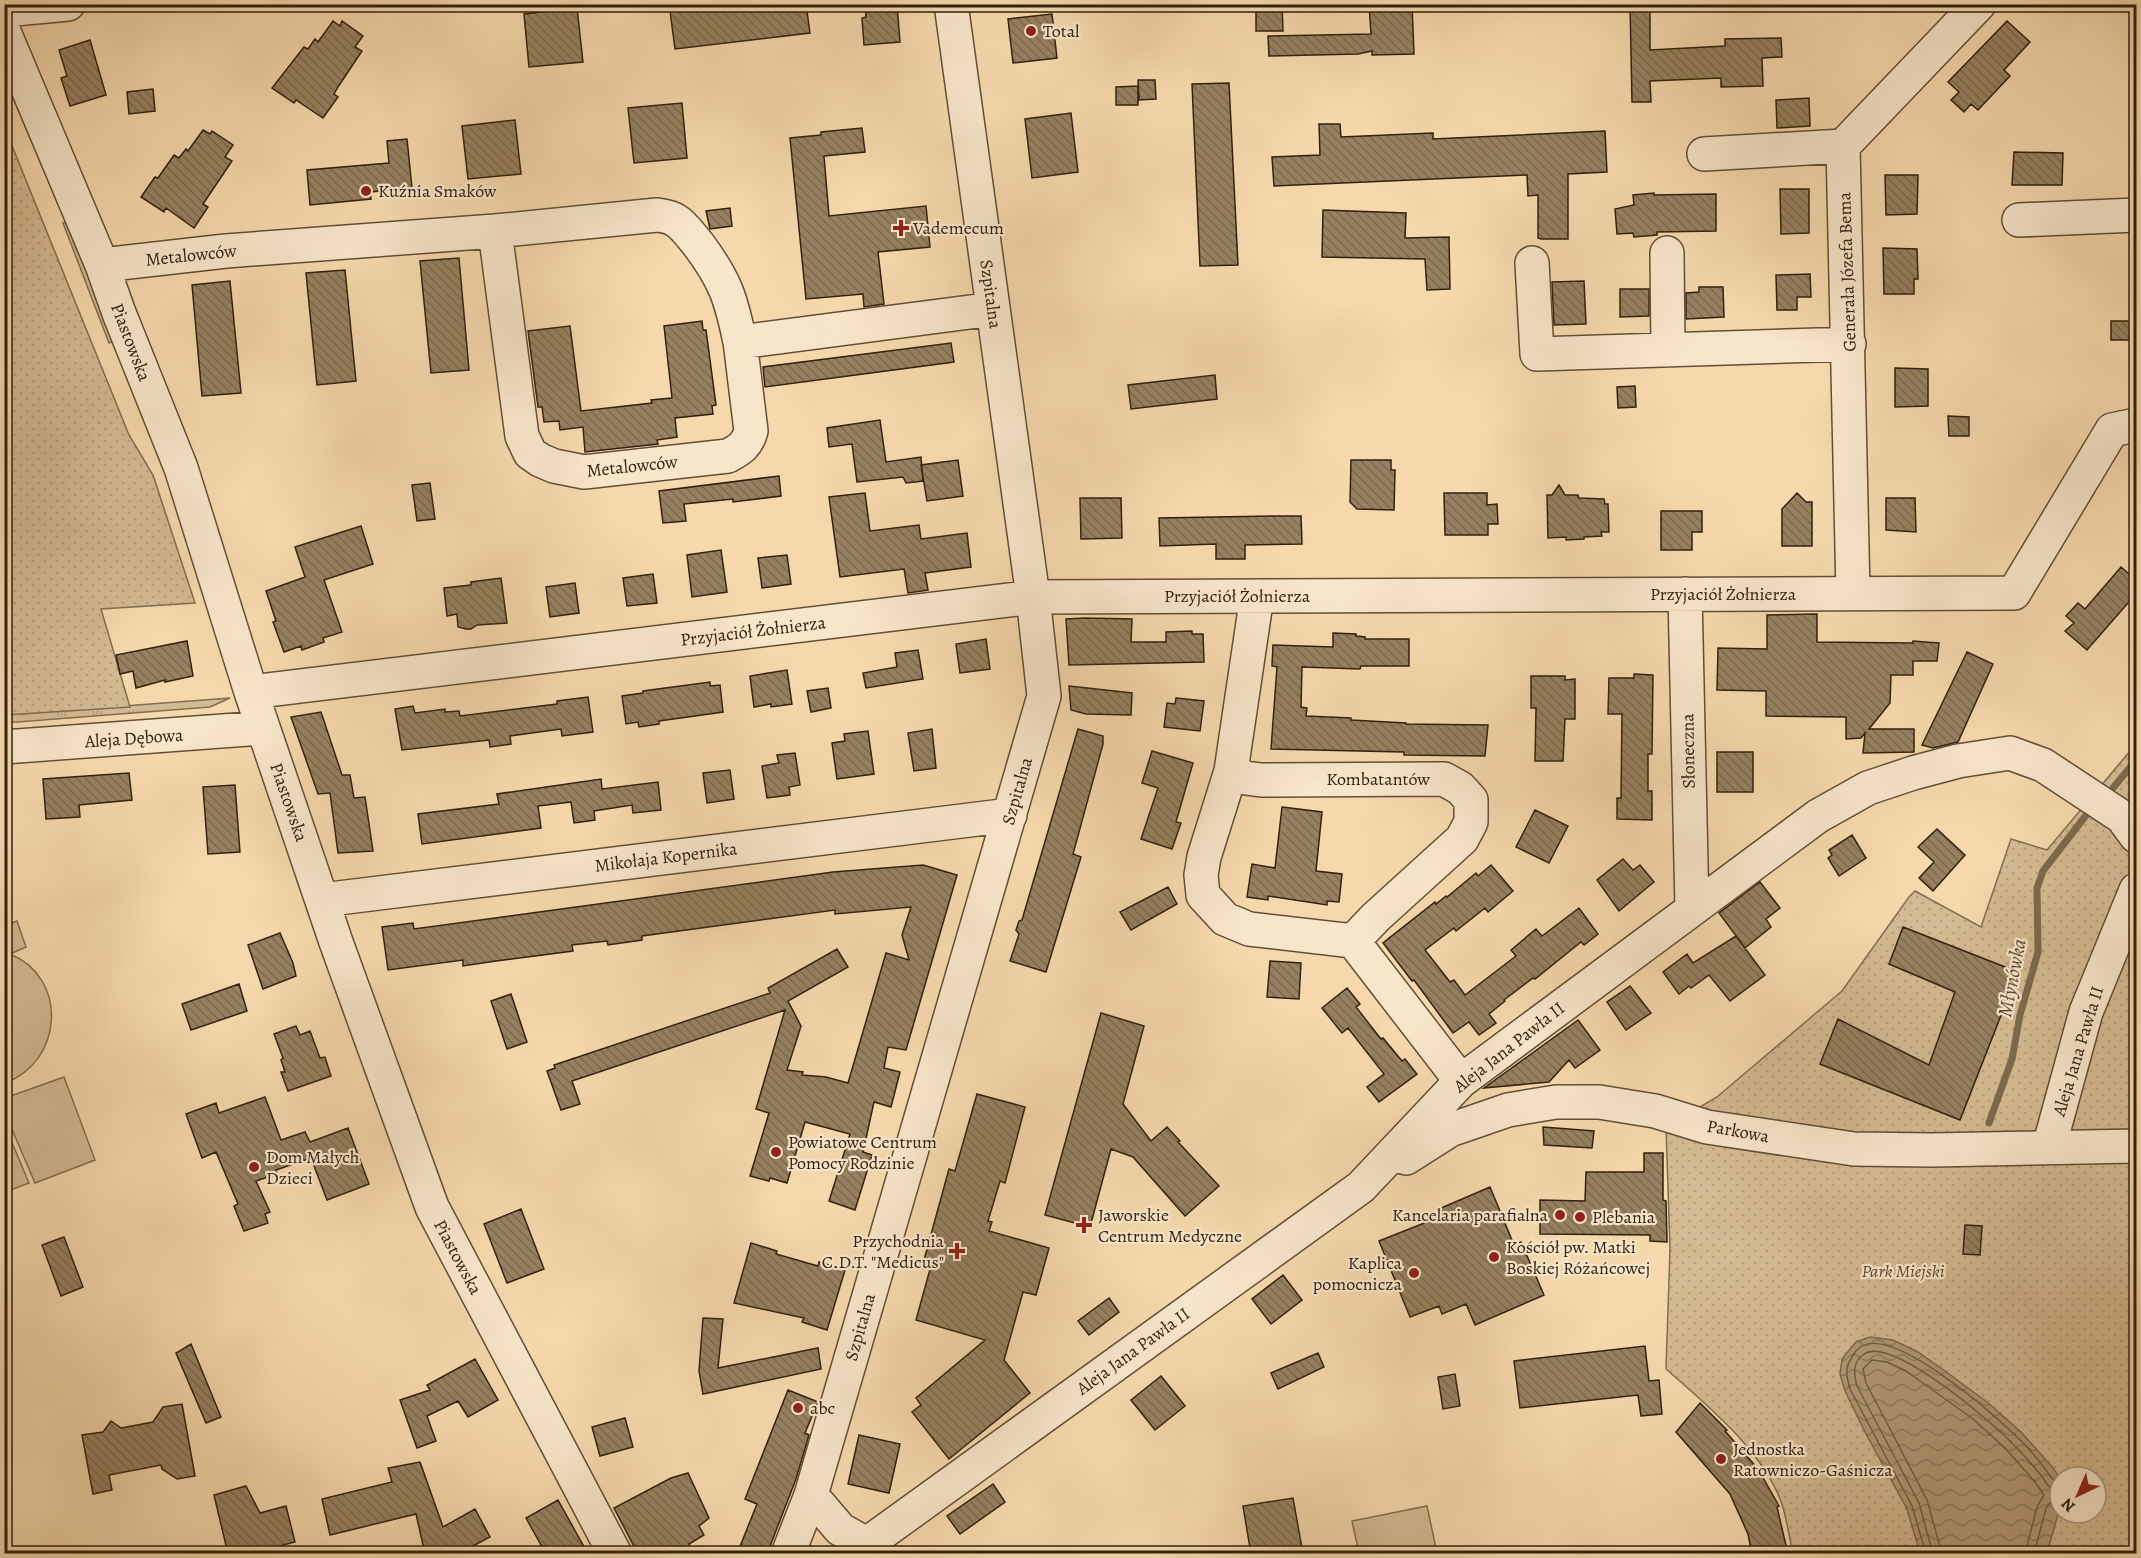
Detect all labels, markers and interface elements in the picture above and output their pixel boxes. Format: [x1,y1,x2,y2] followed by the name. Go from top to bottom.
[1043,19,1080,43] place label: Total
[1024,24,1038,38] marker: Total
[378,179,497,203] place label: Kuźnia Smaków
[359,184,373,198] marker: Kuźnia Smaków
[1832,191,1862,352] street label: Generała Józefa Bema
[912,216,1004,240] place label: Vademecum
[894,221,908,235] marker: Vademecum
[144,238,238,272] street label: Metalowców
[974,258,1008,331] street label: Szpitalna
[105,299,157,385] street label: Piastowska
[585,449,679,483] street label: Metalowców
[1650,582,1797,606] street label: Przyjaciół Żołnierza
[1164,584,1311,608] street label: Przyjaciół Żołnierza
[679,610,828,652] street label: Przyjaciół Żołnierza
[1675,713,1701,789] street label: Słoneczna
[83,723,185,753] street label: Aleja Dębowa
[996,754,1038,828] street label: Szpitalna
[264,759,314,845] street label: Piastowska
[1326,767,1430,791] street label: Kombatantów
[593,836,739,878] street label: Mikołaja Kopernika
[1991,937,2033,1019] water label: Młynówka
[2047,983,2109,1120] street label: Aleja Jana Pawła II
[1448,996,1569,1099] street label: Aleja Jana Pawła II
[1705,1114,1772,1148] street label: Parkowa
[788,1130,937,1175] place label: Powiatowe Centrum Pomocy Rodzinie
[266,1145,360,1190] place label: Dom Małych Dzieci
[769,1145,783,1159] marker: Powiatowe Centrum Pomocy Rodzinie
[247,1160,261,1174] marker: Dom Małych Dzieci
[1098,1203,1242,1248] place label: Jaworskie Centrum Medyczne
[1392,1203,1549,1227] place label: Kancelaria parafialna
[1592,1205,1656,1229] place label: Plebania
[1553,1208,1567,1222] marker: Kancelaria parafialna
[1573,1210,1587,1224] marker: Plebania
[428,1215,488,1299] street label: Piastowska
[1075,1216,1093,1234] marker: Jaworskie Centrum Medyczne
[822,1229,945,1274] place label: Przychodnia C.D.T. "Medicus"
[1506,1235,1650,1280] place label: Kościół pw. Matki Boskiej Różańcowej
[948,1242,966,1260] marker: Przychodnia C.D.T. "Medicus"
[1487,1250,1501,1264] marker: Kościół pw. Matki Boskiej Różańcowej
[1313,1251,1403,1296] place label: Kaplica pomocnicza
[1861,1259,1945,1283] park label: Park Miejski
[1407,1266,1421,1280] marker: Kaplica pomocnicza
[839,1290,881,1364] street label: Szpitalna
[1071,1302,1195,1401] street label: Aleja Jana Pawła II
[810,1396,835,1420] place label: abc
[791,1401,805,1415] marker: abc
[1733,1437,1893,1482] place label: Jednostka Ratowniczo-Gaśnicza
[1714,1452,1728,1466] marker: Jednostka Ratowniczo-Gaśnicza
[2048,1465,2108,1525] north arrow
[2056,1493,2080,1517] text: N

